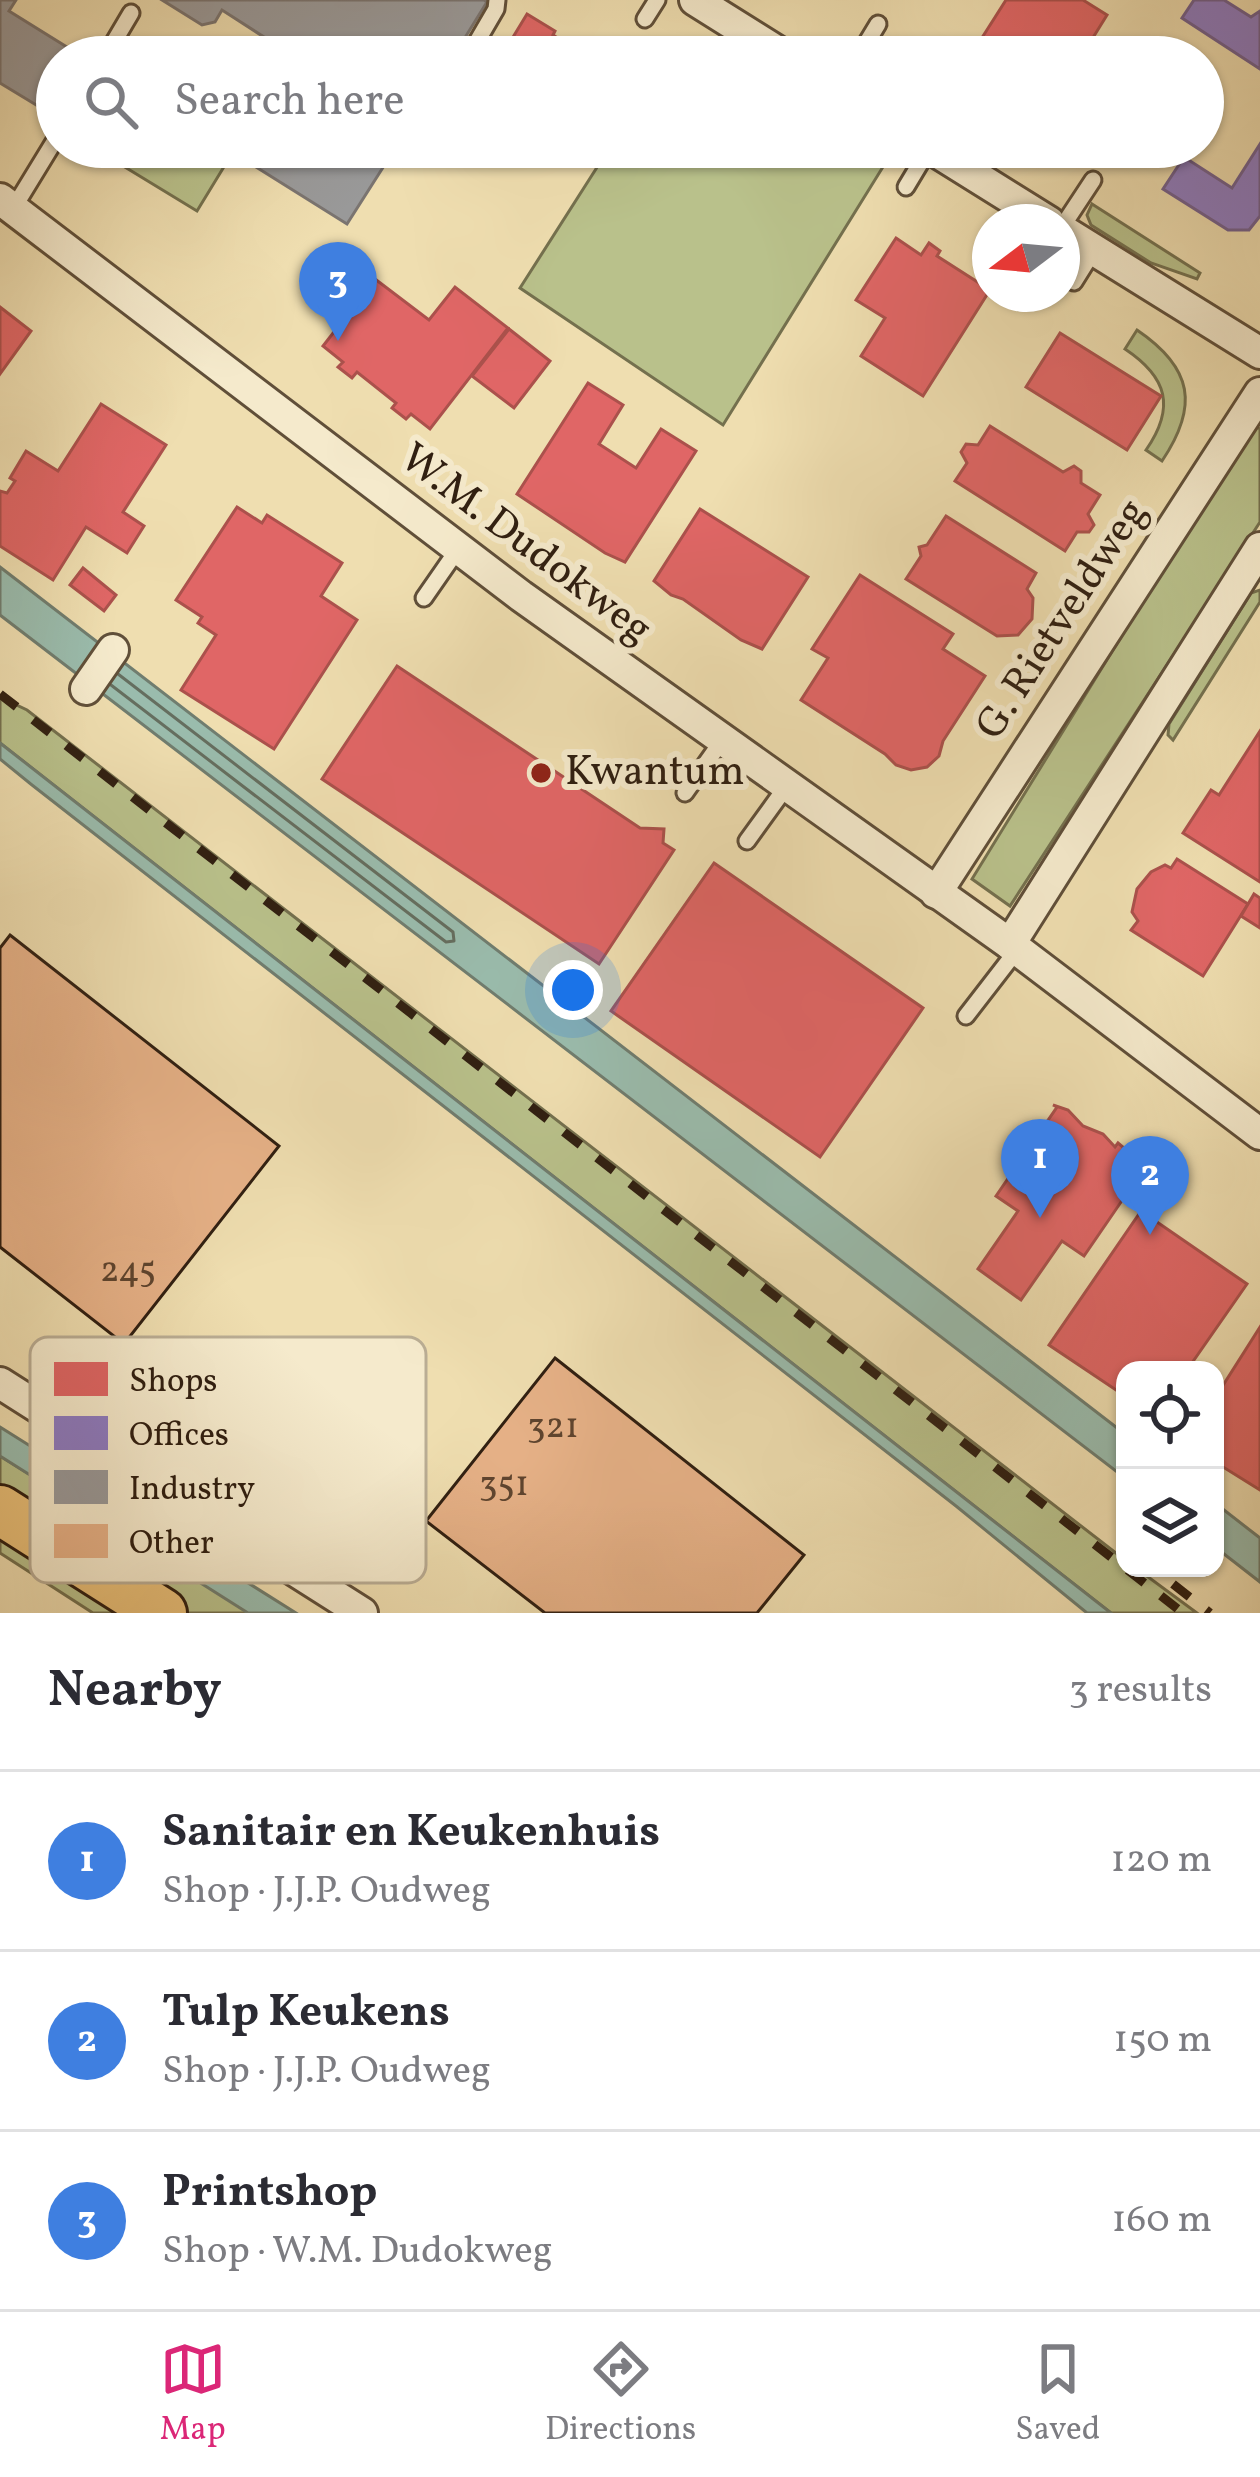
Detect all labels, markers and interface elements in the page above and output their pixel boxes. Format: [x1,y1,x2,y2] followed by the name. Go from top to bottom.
[36,36,1224,168] search box
[78,69,144,135] icon: search
[174,71,405,134] text: Search here
[972,204,1080,312] north arrow
[299,242,377,341] pin: 3
[386,430,664,660] street label: W.M. Dudokweg
[963,488,1163,752] street label: G. Rietveldweg
[565,744,745,803] place label: Kwantum
[528,760,554,786] marker: Kwantum
[543,960,603,1020] your location
[1001,1119,1079,1218] pin: 1
[1111,1136,1189,1235] pin: 2
[100,1247,156,1297] house number: 245
[30,1337,426,1583] legend
[129,1360,217,1406] text: Shops
[1116,1361,1224,1577] map controls
[1116,1361,1224,1469] button: locate
[527,1403,579,1453] house number: 321
[129,1414,229,1460] text: Offices
[479,1461,529,1511] house number: 351
[129,1468,255,1514] text: Industry
[1116,1469,1224,1577] button: layers
[129,1522,214,1568] text: Other
[48,1656,222,1727] text: Nearby
[1069,1664,1212,1718] text: 3 results
[162,1802,660,1865] text: Sanitair en Keukenhuis
[79,1834,95,1888] text: 1
[1111,1834,1212,1888] text: 120 m
[162,1865,491,1919] text: Shop · J.J.P. Oudweg
[162,1982,450,2045] text: Tulp Keukens
[77,2014,97,2068] text: 2
[1113,2014,1212,2068] text: 150 m
[162,2045,491,2099] text: Shop · J.J.P. Oudweg
[162,2162,377,2225] text: Printshop
[77,2194,97,2248] text: 3
[1111,2194,1212,2248] text: 160 m
[162,2225,553,2279] text: Shop · W.M. Dudokweg
[160,2336,226,2454] tab: Map
[545,2336,696,2454] tab: Directions
[1015,2336,1100,2454] tab: Saved

